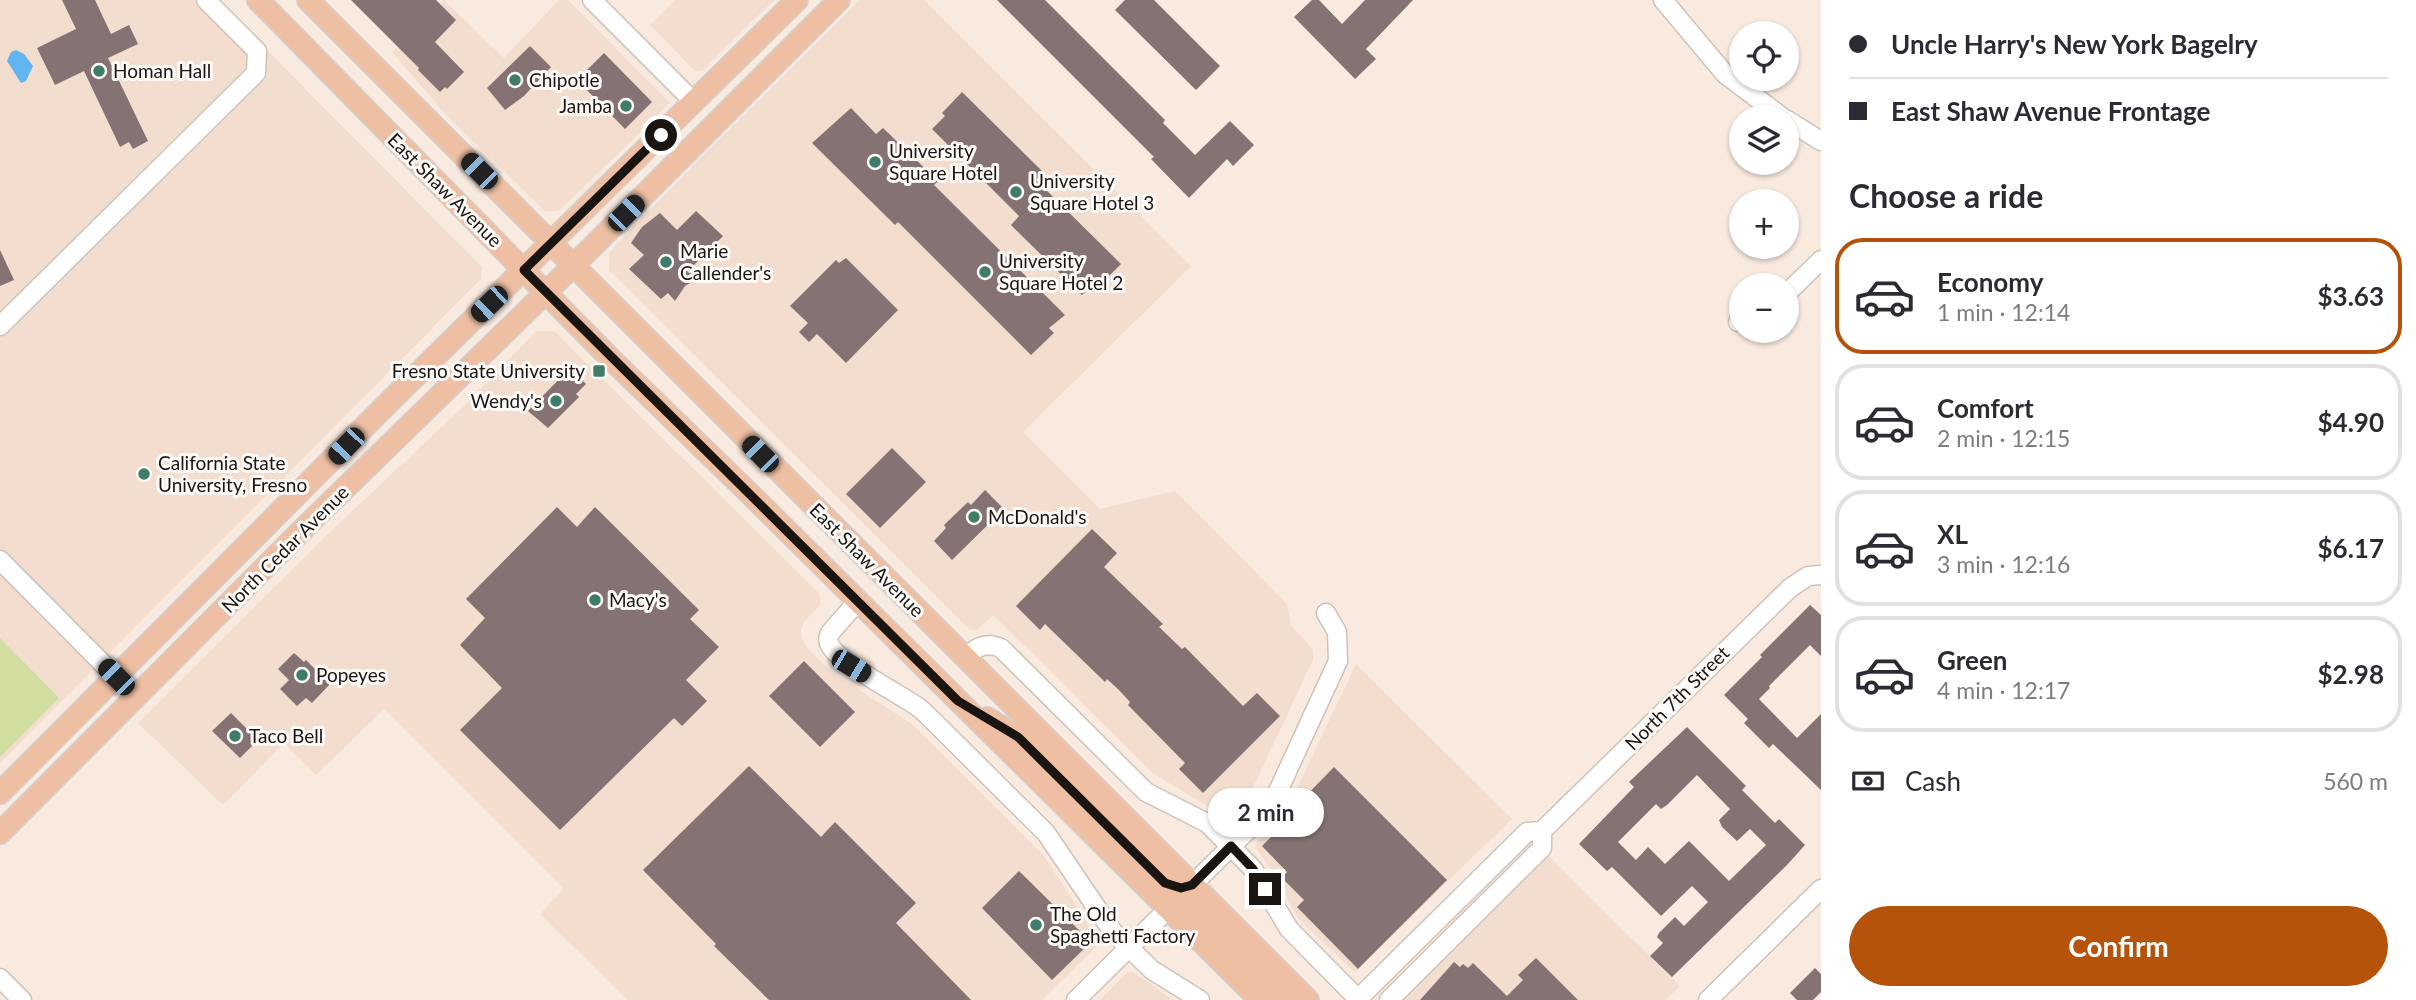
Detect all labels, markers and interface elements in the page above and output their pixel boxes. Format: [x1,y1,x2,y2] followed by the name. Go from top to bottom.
[1729,21,1799,343] map controls
[1729,21,1799,91] button: locate
[1891,28,2258,60] text: Uncle Harry's New York Bagelry
[113,59,211,82] place label: Homan Hall
[91,63,107,79] marker: Homan Hall
[529,68,599,91] place label: Chipotle
[507,72,523,88] marker: Chipotle
[559,94,612,117] place label: Jamba
[1891,95,2210,127] text: East Shaw Avenue Frontage
[618,98,634,114] marker: Jamba
[1729,105,1799,175] button: layers
[645,119,677,151] route start
[383,128,507,252] street label: East Shaw Avenue
[889,139,997,184] place label: University Square Hotel
[457,149,502,193] car
[867,154,883,170] marker: University Square Hotel
[1030,169,1154,214] place label: University Square Hotel 3
[1849,176,2043,215] text: Choose a ride
[1008,184,1024,200] marker: University Square Hotel 3
[1729,189,1799,259] button: +
[604,191,649,235] car
[680,239,771,284] place label: Marie Callender's
[999,249,1123,294] place label: University Square Hotel 2
[658,254,674,270] marker: Marie Callender's
[977,264,993,280] marker: University Square Hotel 2
[1853,265,1916,328] icon: car
[1937,266,2043,298] text: Economy
[1729,273,1799,343] button: −
[2318,280,2384,312] text: $3.63
[467,282,512,326] car
[1937,298,2070,326] text: 1 min · 12:14
[392,359,585,382] place label: Fresno State University
[591,363,607,379] marker: Fresno State University
[470,389,542,412] place label: Wendy's
[1853,391,1916,454] icon: car
[1937,392,2034,424] text: Comfort
[548,393,564,409] marker: Wendy's
[2318,406,2384,438] text: $4.90
[324,424,369,468] car
[1937,424,2070,452] text: 2 min · 12:15
[738,432,783,476] car
[158,451,307,496] place label: California State University, Fresno
[136,466,152,482] marker: California State University, Fresno
[216,480,353,617] street label: North Cedar Avenue
[805,498,929,622] street label: East Shaw Avenue
[988,505,1087,528] place label: McDonald's
[966,509,982,525] marker: McDonald's
[1853,517,1916,580] icon: car
[1937,518,1968,550] text: XL
[2318,532,2384,564] text: $6.17
[1937,550,2070,578] text: 3 min · 12:16
[609,588,667,611] place label: Macy's
[587,592,603,608] marker: Macy's
[1620,641,1734,754] street label: North 7th Street
[1853,643,1916,706] icon: car
[1937,644,2007,676] text: Green
[828,646,875,686] car
[94,655,139,699] car
[2318,658,2384,690] text: $2.98
[316,663,386,686] place label: Popeyes
[294,667,310,683] marker: Popeyes
[1937,676,2070,704] text: 4 min · 12:17
[249,724,323,747] place label: Taco Bell
[227,728,243,744] marker: Taco Bell
[1849,762,1887,800] icon: cash
[1905,765,1961,797] text: Cash
[2323,767,2388,795] text: 560 m
[1207,788,1323,836] callout: 2 min
[1237,798,1295,826] text: 2 min
[1249,873,1281,905] route end
[1050,902,1196,947] place label: The Old Spaghetti Factory
[1849,906,2388,986] button: Confirm
[1028,917,1044,933] marker: The Old Spaghetti Factory

